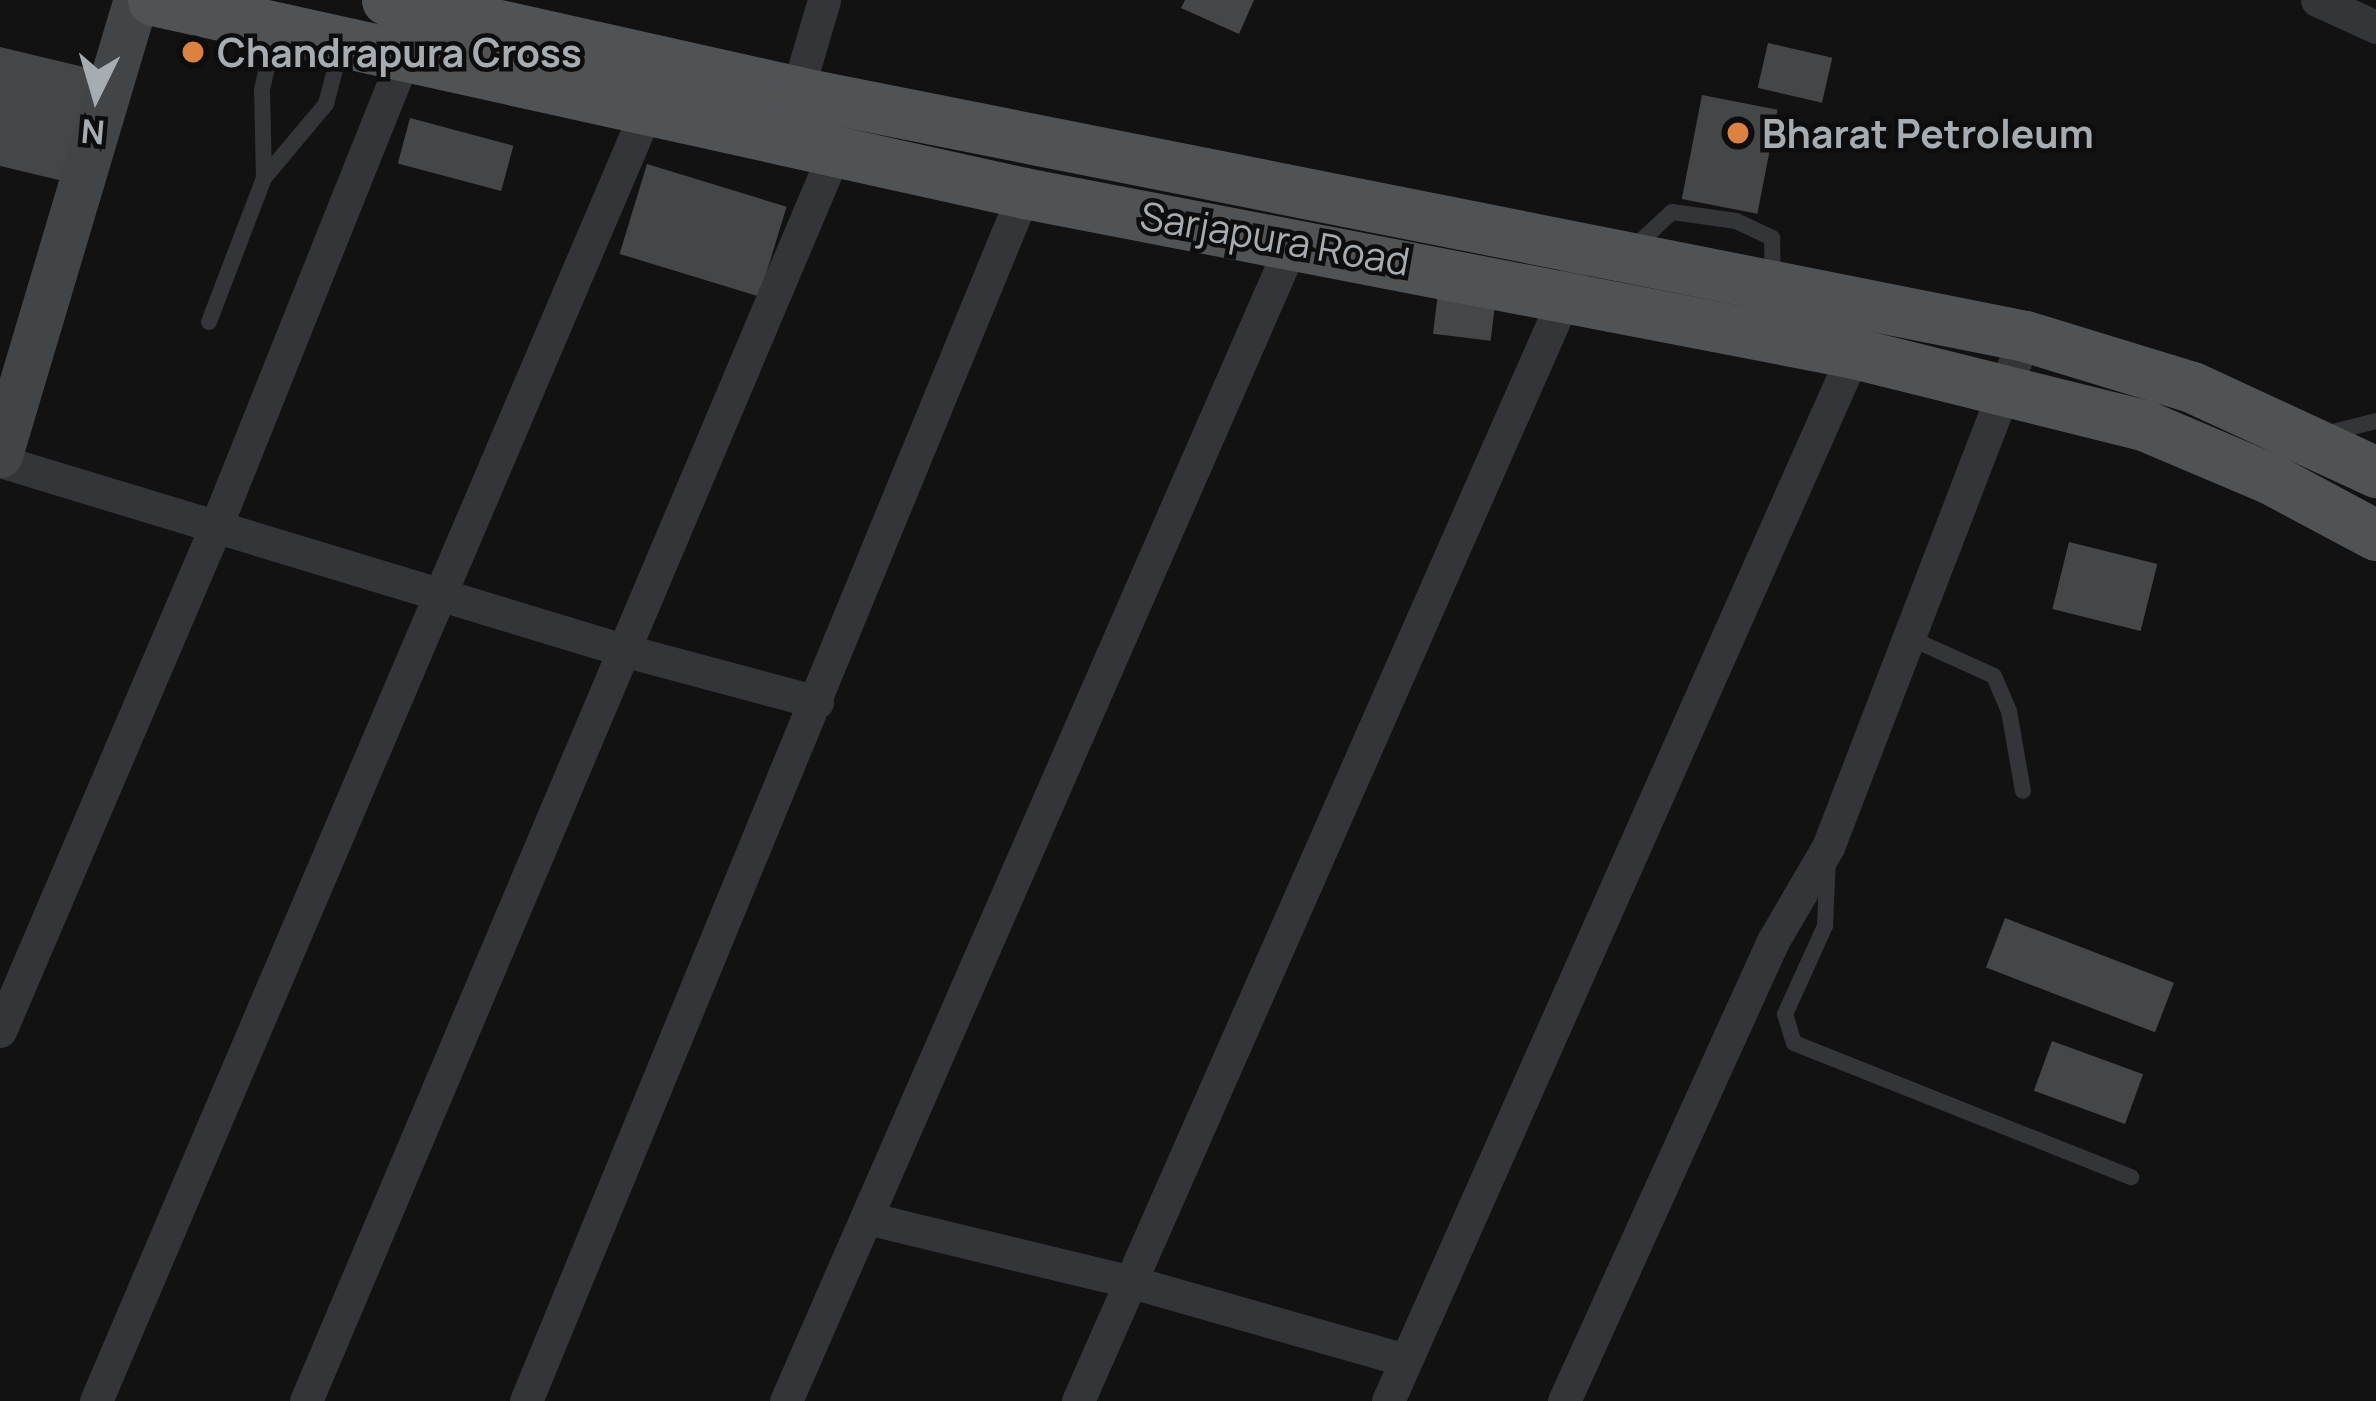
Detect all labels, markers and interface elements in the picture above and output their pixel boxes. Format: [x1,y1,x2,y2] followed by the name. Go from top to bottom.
[217,29,582,75] place label: Chandrapura Cross
[36,36,156,156] north arrow
[180,39,206,65] marker: Chandrapura Cross
[79,109,107,156] text: N
[1762,110,2094,156] place label: Bharat Petroleum
[1725,120,1751,146] marker: Bharat Petroleum
[1137,191,1413,285] street label: Sarjapura Road

